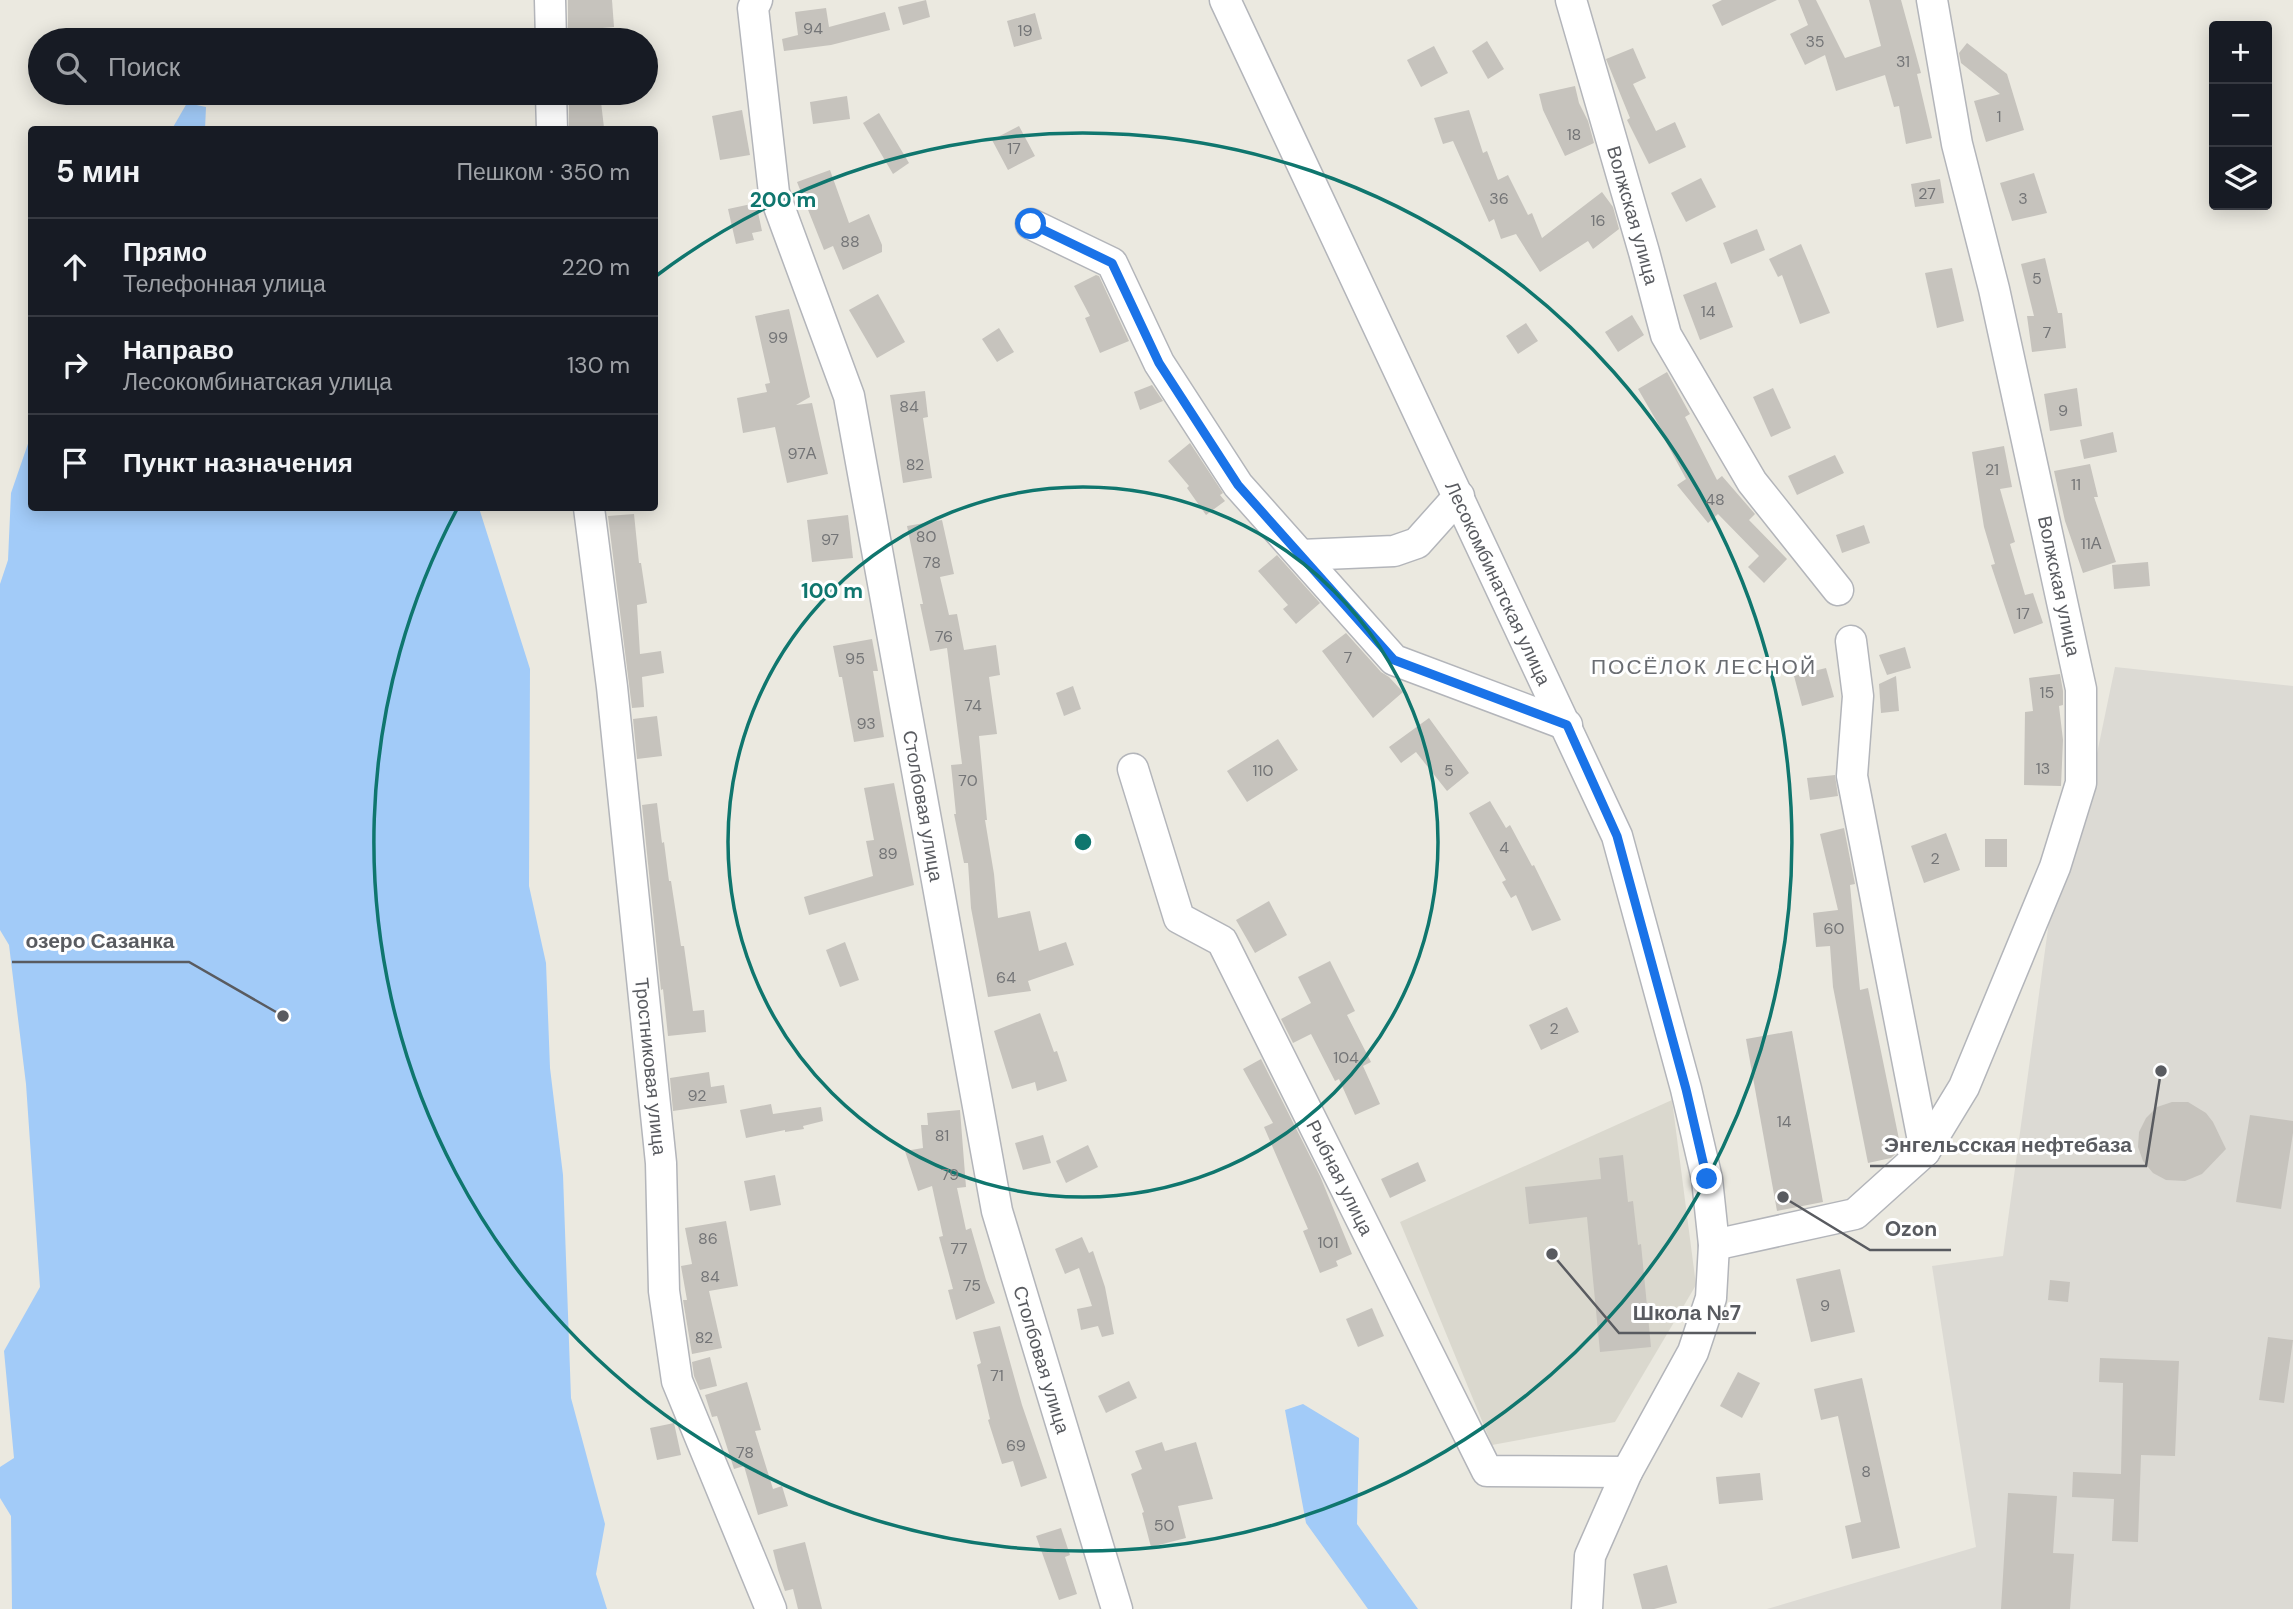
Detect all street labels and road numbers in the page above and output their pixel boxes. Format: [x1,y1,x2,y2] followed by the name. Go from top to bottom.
[1601,143,1665,288] street label: Волжская улица
[1440,477,1557,689] street label: Лесокомбинатская улица
[2032,513,2086,659] street label: Волжская улица
[897,728,949,884] street label: Столбовая улица
[630,977,673,1157] street label: Тростниковая улица
[1301,1115,1380,1240] street label: Рыбная улица
[1008,1283,1076,1437] street label: Столбовая улица

